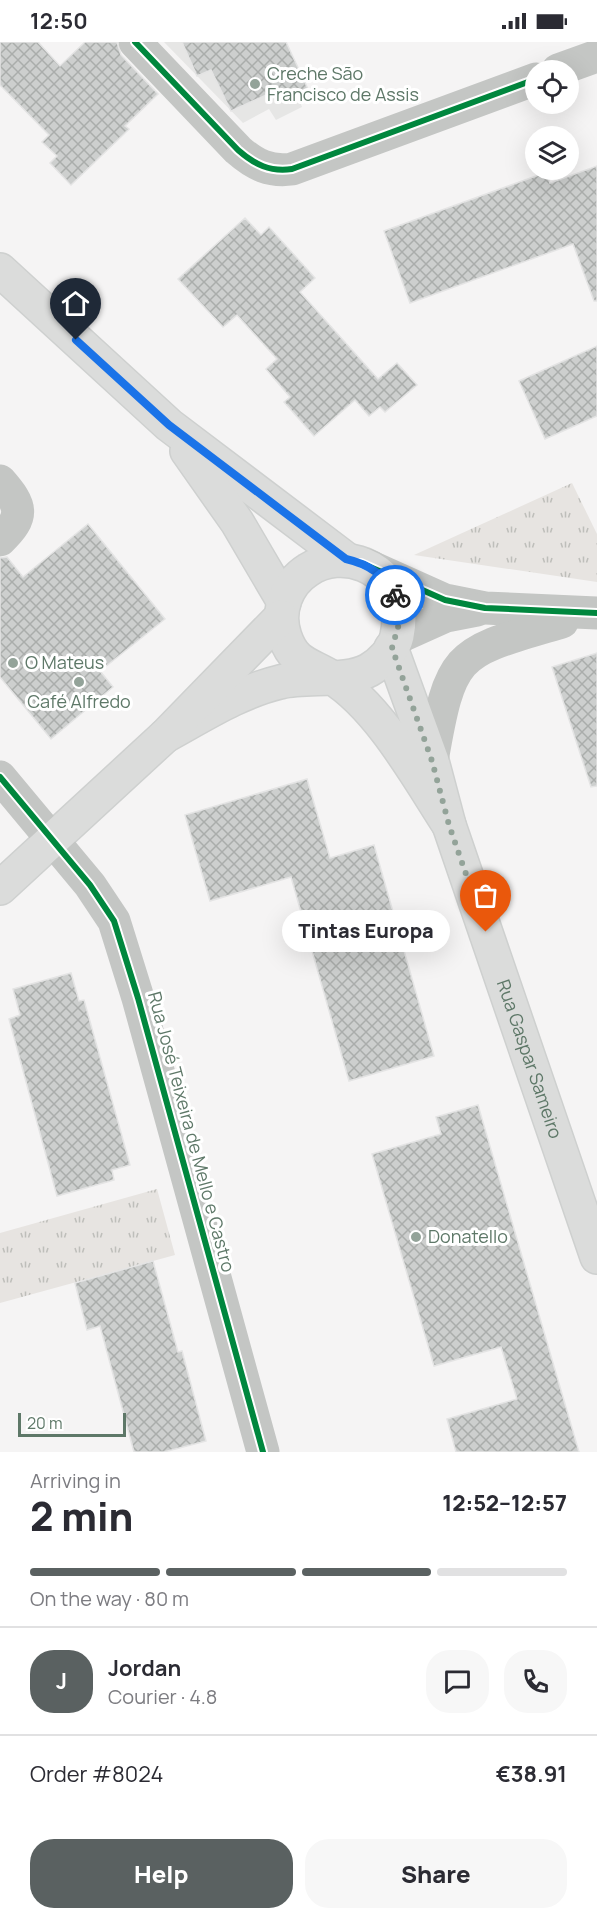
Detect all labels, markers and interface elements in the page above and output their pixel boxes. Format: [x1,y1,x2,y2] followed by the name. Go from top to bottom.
[30,6,88,36] text: 12:50
[525,60,579,180] map controls
[525,60,579,114] button: locate
[267,61,419,106] place label: Creche São Francisco de Assis
[248,77,262,91] marker: Creche São Francisco de Assis
[525,126,579,180] button: layers
[50,278,101,340] pin
[59,287,92,320] icon: home
[365,565,425,625] courier
[379,579,412,612] icon: bike
[25,650,104,674] place label: O Mateus
[6,656,20,670] marker: O Mateus
[72,675,86,689] marker: Café Alfredo
[27,689,131,713] place label: Café Alfredo
[460,870,511,932] pin
[469,879,502,912] icon: bag
[282,911,450,953] callout: Tintas Europa
[298,917,434,944] text: Tintas Europa
[492,976,569,1142] street label: Rua Gaspar Sameiro
[143,989,241,1275] street label: Rua José Teixeira de Mello e Castro
[428,1224,508,1248] place label: Donatello
[409,1230,423,1244] marker: Donatello
[18,1410,126,1438] scale bar
[27,1412,63,1434] text: 20 m
[30,1467,121,1494] text: Arriving in
[442,1488,567,1518] text: 12:52–12:57
[30,1489,133,1543] text: 2 min
[30,1585,189,1612] text: On the way · 80 m
[426,1650,489,1713] button: chat
[504,1650,567,1713] button: phone
[108,1653,181,1683] text: Jordan
[56,1666,67,1696] text: J
[108,1683,217,1710] text: Courier · 4.8
[30,1759,163,1789] text: Order #8024
[496,1759,567,1789] text: €38.91
[30,1839,293,1908] button: Help
[305,1839,567,1908] button: Share

